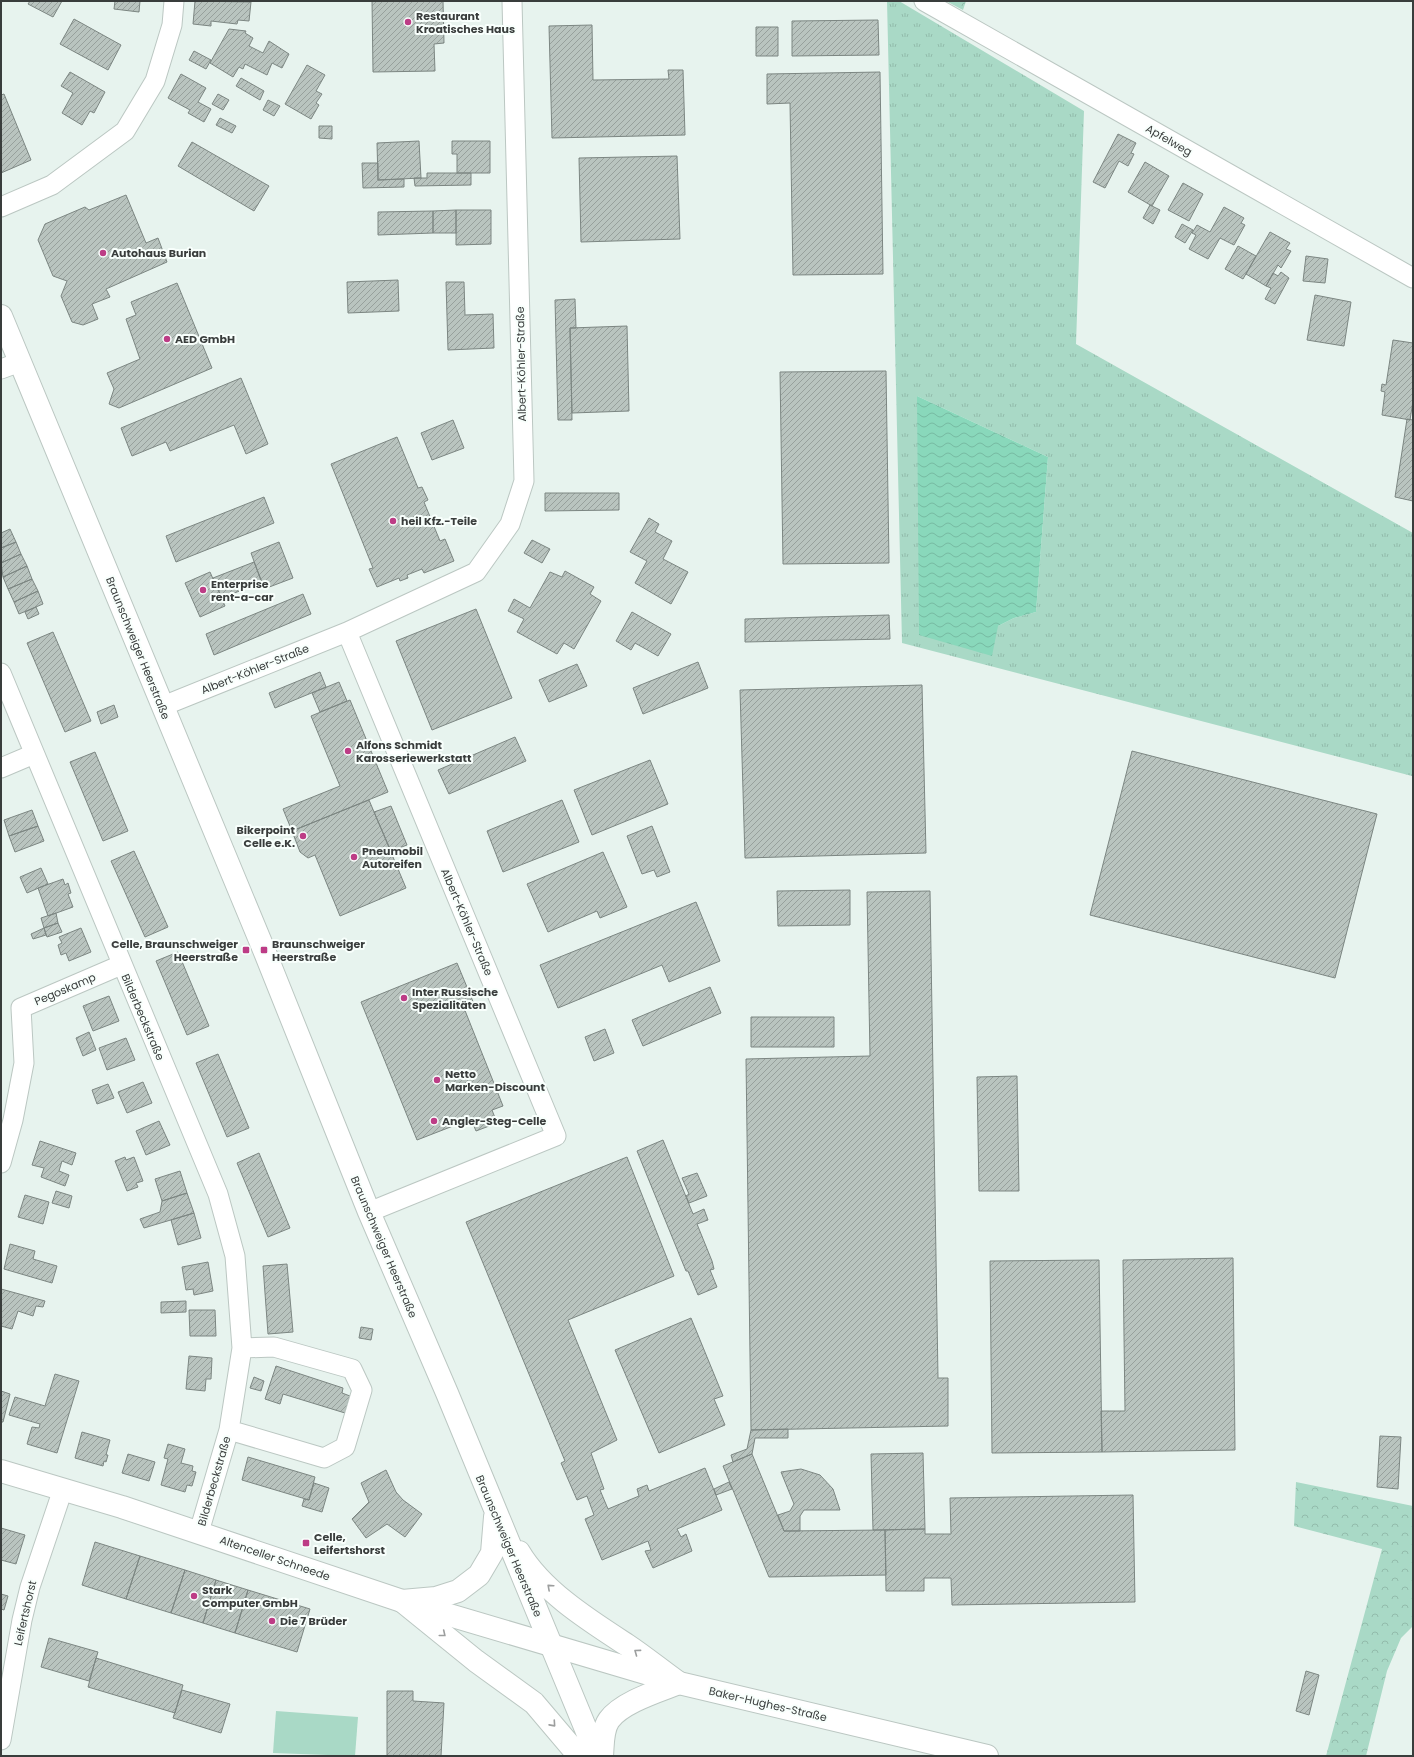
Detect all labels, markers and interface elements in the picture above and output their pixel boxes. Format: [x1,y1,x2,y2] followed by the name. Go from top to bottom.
[416,8,515,37] place label: Restaurant Kroatisches Haus
[403,17,413,27] marker: Restaurant Kroatisches Haus
[1143,120,1195,160] street label: Apfelweg
[111,245,206,261] place label: Autohaus Burian
[98,248,108,258] marker: Autohaus Burian
[512,306,530,422] street label: Albert-Köhler-Straße
[175,331,235,347] place label: AED GmbH
[162,334,172,344] marker: AED GmbH
[401,513,477,529] place label: heil Kfz.-Teile
[388,516,398,526] marker: heil Kfz.-Teile
[102,574,174,722] street label: Braunschweiger Heerstraße
[211,576,274,605] place label: Enterprise rent-a-car
[198,585,208,595] marker: Enterprise rent-a-car
[199,640,312,698] street label: Albert-Köhler-Straße
[356,737,472,766] place label: Alfons Schmidt Karosseriewerkstatt
[343,746,353,756] marker: Alfons Schmidt Karosseriewerkstatt
[237,822,296,851] place label: Bikerpoint Celle e.K.
[298,831,308,841] marker: Bikerpoint Celle e.K.
[362,843,423,872] place label: Pneumobil Autoreifen
[349,852,359,862] marker: Pneumobil Autoreifen
[437,866,497,978] street label: Albert-Köhler-Straße
[111,936,238,965] place label: Celle, Braunschweiger Heerstraße
[272,936,365,965] place label: Braunschweiger Heerstraße
[241,945,251,955] marker: Celle, Braunschweiger Heerstraße
[259,945,269,955] marker: Braunschweiger Heerstraße
[32,969,98,1009] street label: Pegoskamp
[118,971,169,1063] street label: Bilderbeckstraße
[412,984,498,1013] place label: Inter Russische Spezialitäten
[399,993,409,1003] marker: Inter Russische Spezialitäten
[445,1066,546,1095] place label: Netto Marken-Discount
[432,1075,442,1085] marker: Netto Marken-Discount
[442,1113,547,1129] place label: Angler-Steg-Celle
[429,1116,439,1126] marker: Angler-Steg-Celle
[347,1174,421,1321] street label: Braunschweiger Heerstraße
[194,1434,235,1528] street label: Bilderbeckstraße
[472,1473,546,1620] street label: Braunschweiger Heerstraße
[314,1529,386,1558] place label: Celle, Leifertshorst
[218,1532,333,1584] street label: Altenceller Schneede
[301,1538,311,1548] marker: Celle, Leifertshorst
[10,1579,40,1647] street label: Leifertshorst
[202,1582,298,1611] place label: Stark Computer GmbH
[547,1585,555,1592] one-way arrow
[189,1591,199,1601] marker: Stark Computer GmbH
[280,1613,347,1629] place label: Die 7 Brüder
[267,1616,277,1626] marker: Die 7 Brüder
[439,1630,446,1637] one-way arrow
[634,1650,641,1657] one-way arrow
[707,1683,829,1725] street label: Baker-Hughes-Straße
[548,1719,555,1727] one-way arrow

